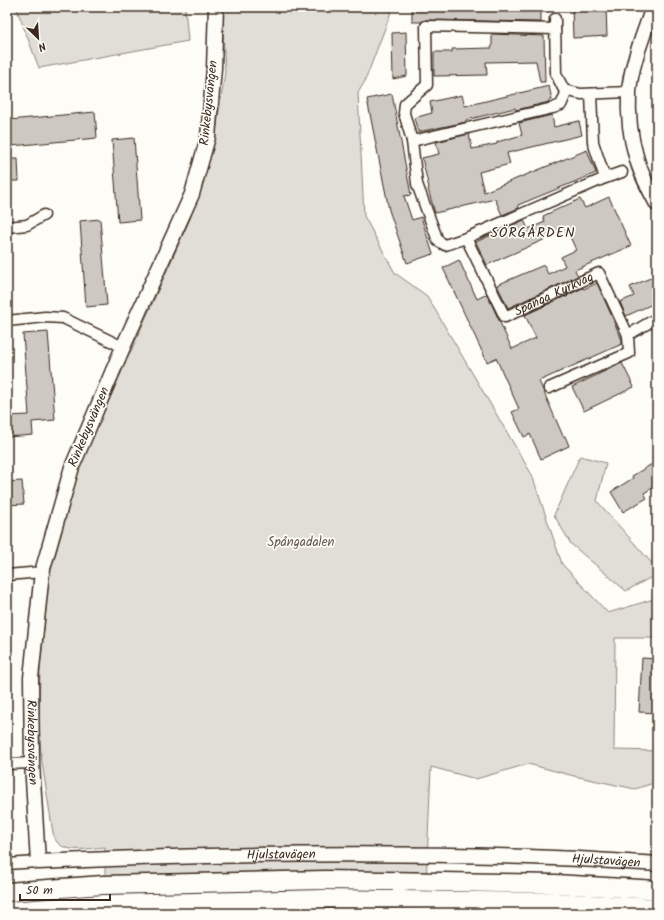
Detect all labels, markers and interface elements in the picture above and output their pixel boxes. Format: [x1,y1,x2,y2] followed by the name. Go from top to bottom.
[18,18,58,58] north arrow
[35,37,49,56] text: N
[194,59,224,147] street label: Rinkebysvängen
[490,222,576,244] district label: SÖRGÅRDEN
[511,266,597,322] street label: Spånga Kyrkväg
[63,383,115,470] street label: Rinkebysvängen
[267,532,335,553] park label: Spångadalen
[21,700,44,786] street label: Rinkebysvängen
[247,844,316,866] street label: Hjulstavägen
[571,848,641,873] street label: Hjulstavägen
[20,876,110,902] scale bar
[26,881,53,900] text: 50 m

